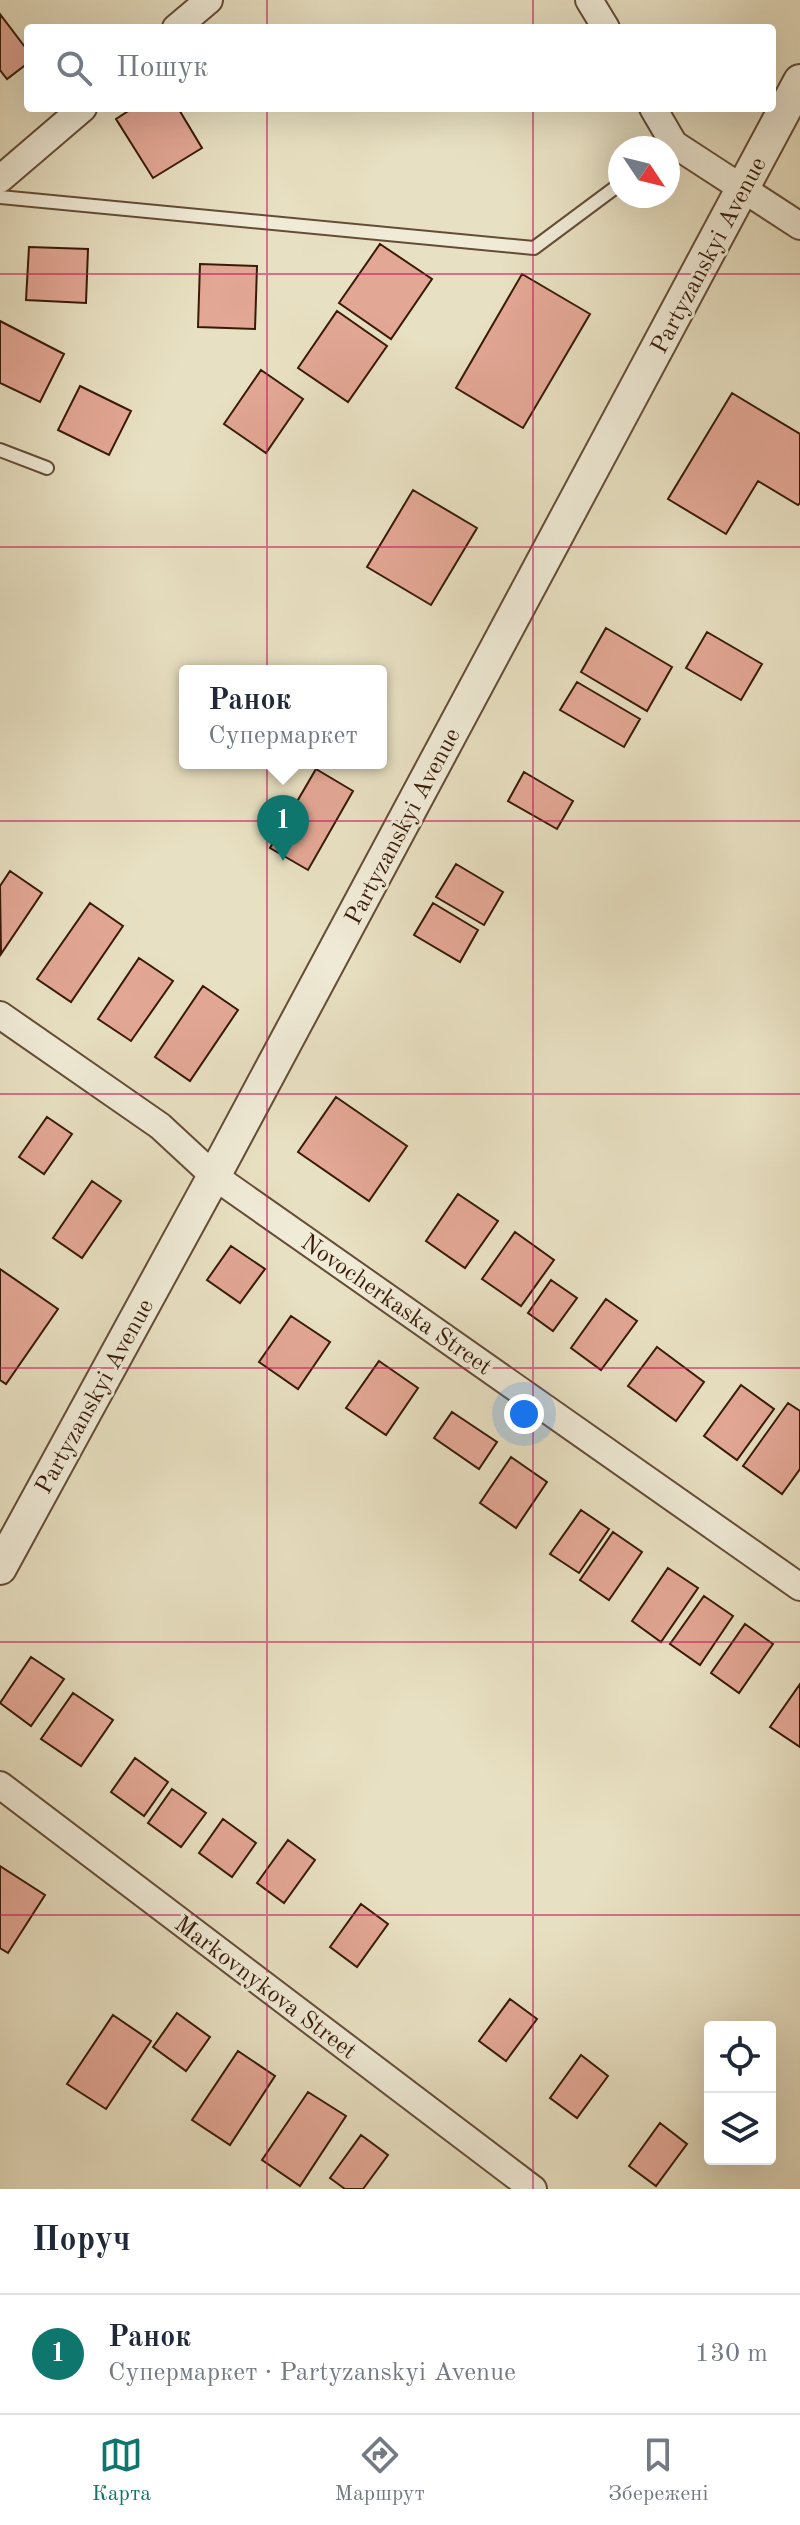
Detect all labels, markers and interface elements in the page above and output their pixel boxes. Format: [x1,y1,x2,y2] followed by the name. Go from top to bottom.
[24,24,776,112] search box
[52,46,96,90] icon: search
[116,53,208,83] text: Пошук
[608,136,680,208] north arrow
[648,154,772,358] street label: Partyzanskyi Avenue
[179,665,387,769] popup
[208,686,291,716] text: Ранок
[208,723,358,749] text: Супермаркет
[342,725,466,929] street label: Partyzanskyi Avenue
[257,795,309,861] pin: 1
[296,1231,496,1380] street label: Novocherkaska Street
[32,1296,159,1498] street label: Partyzanskyi Avenue
[504,1394,544,1434] your location
[169,1912,360,2065] street label: Markovnykova Street
[704,2021,776,2165] map controls
[704,2021,776,2093] button: locate
[704,2093,776,2165] button: layers
[32,2224,131,2258] text: Поруч
[108,2323,191,2353] text: Ранок
[50,2341,66,2367] text: 1
[695,2341,768,2367] text: 130 m
[108,2360,516,2386] text: Супермаркет · Partyzanskyi Avenue
[92,2433,151,2508] tab: Карта
[334,2433,425,2508] tab: Маршрут
[608,2433,708,2508] tab: Збережені

